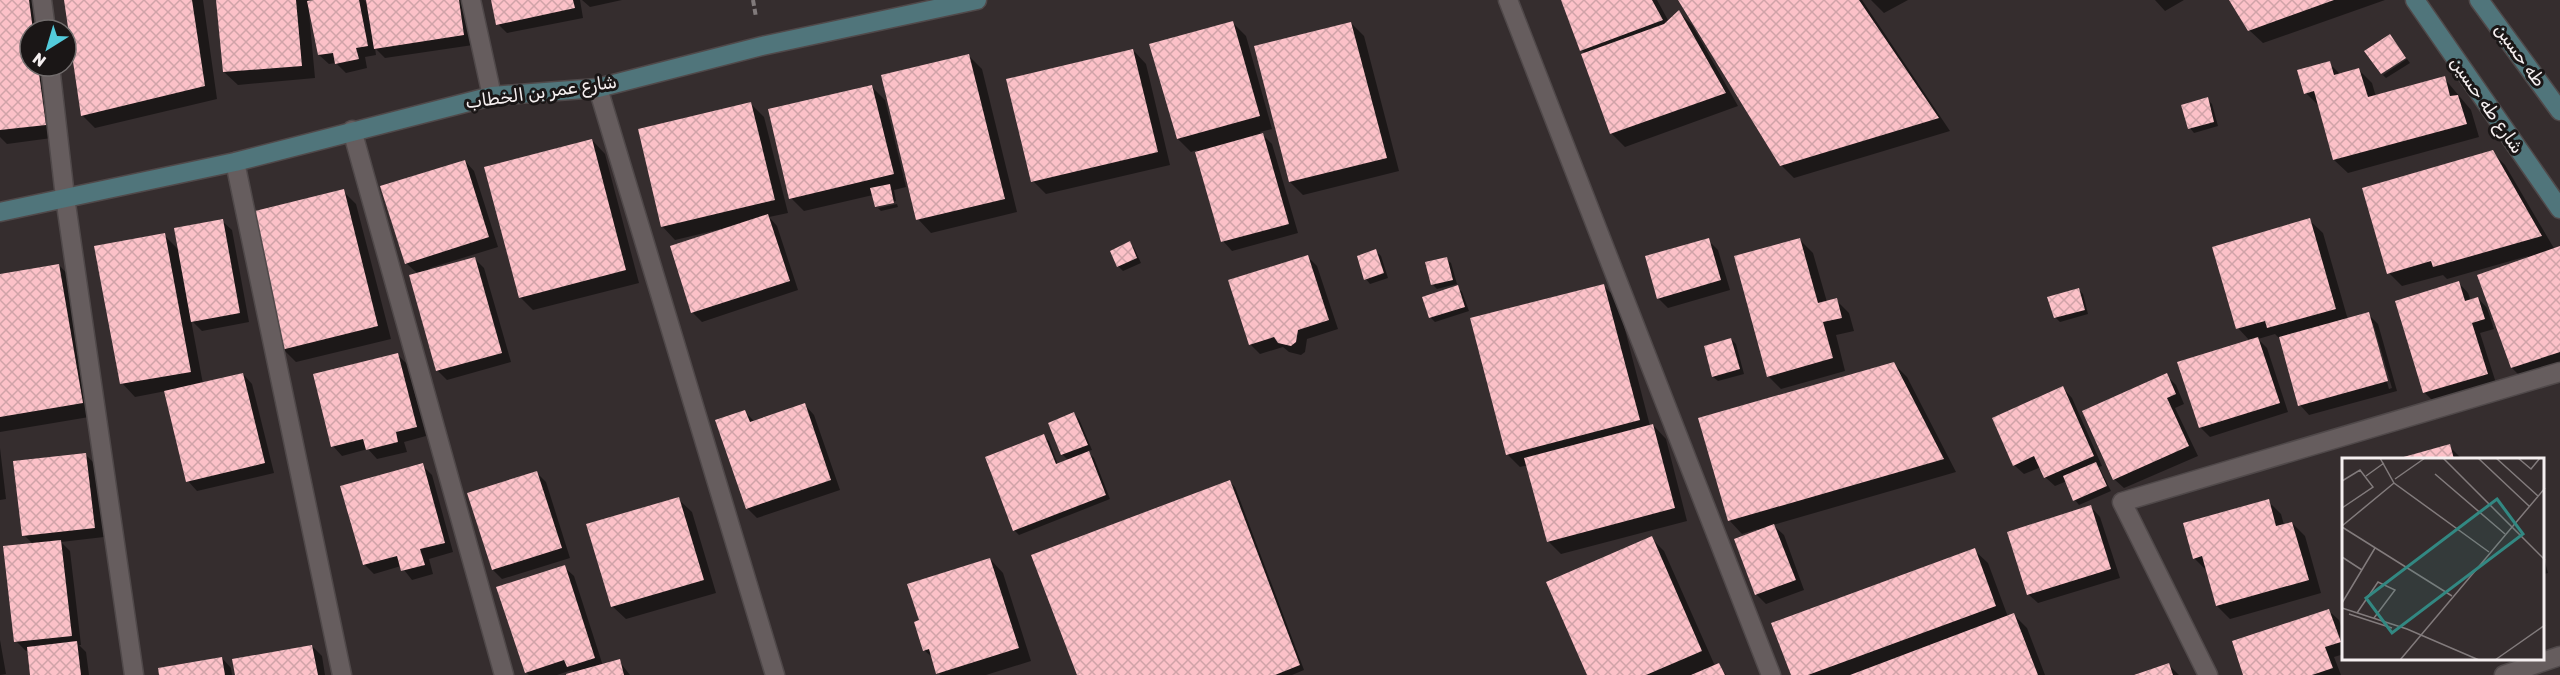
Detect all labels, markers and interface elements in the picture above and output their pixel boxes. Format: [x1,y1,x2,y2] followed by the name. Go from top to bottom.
[18,18,78,78] north arrow
[2490,19,2550,91] street label: طه حسين
[29,49,50,71] text: N
[2445,52,2529,158] street label: شارع طه حسين
[464,70,618,115] street label: شارع عمر بن الخطاب
[2342,458,2545,660] inset map

